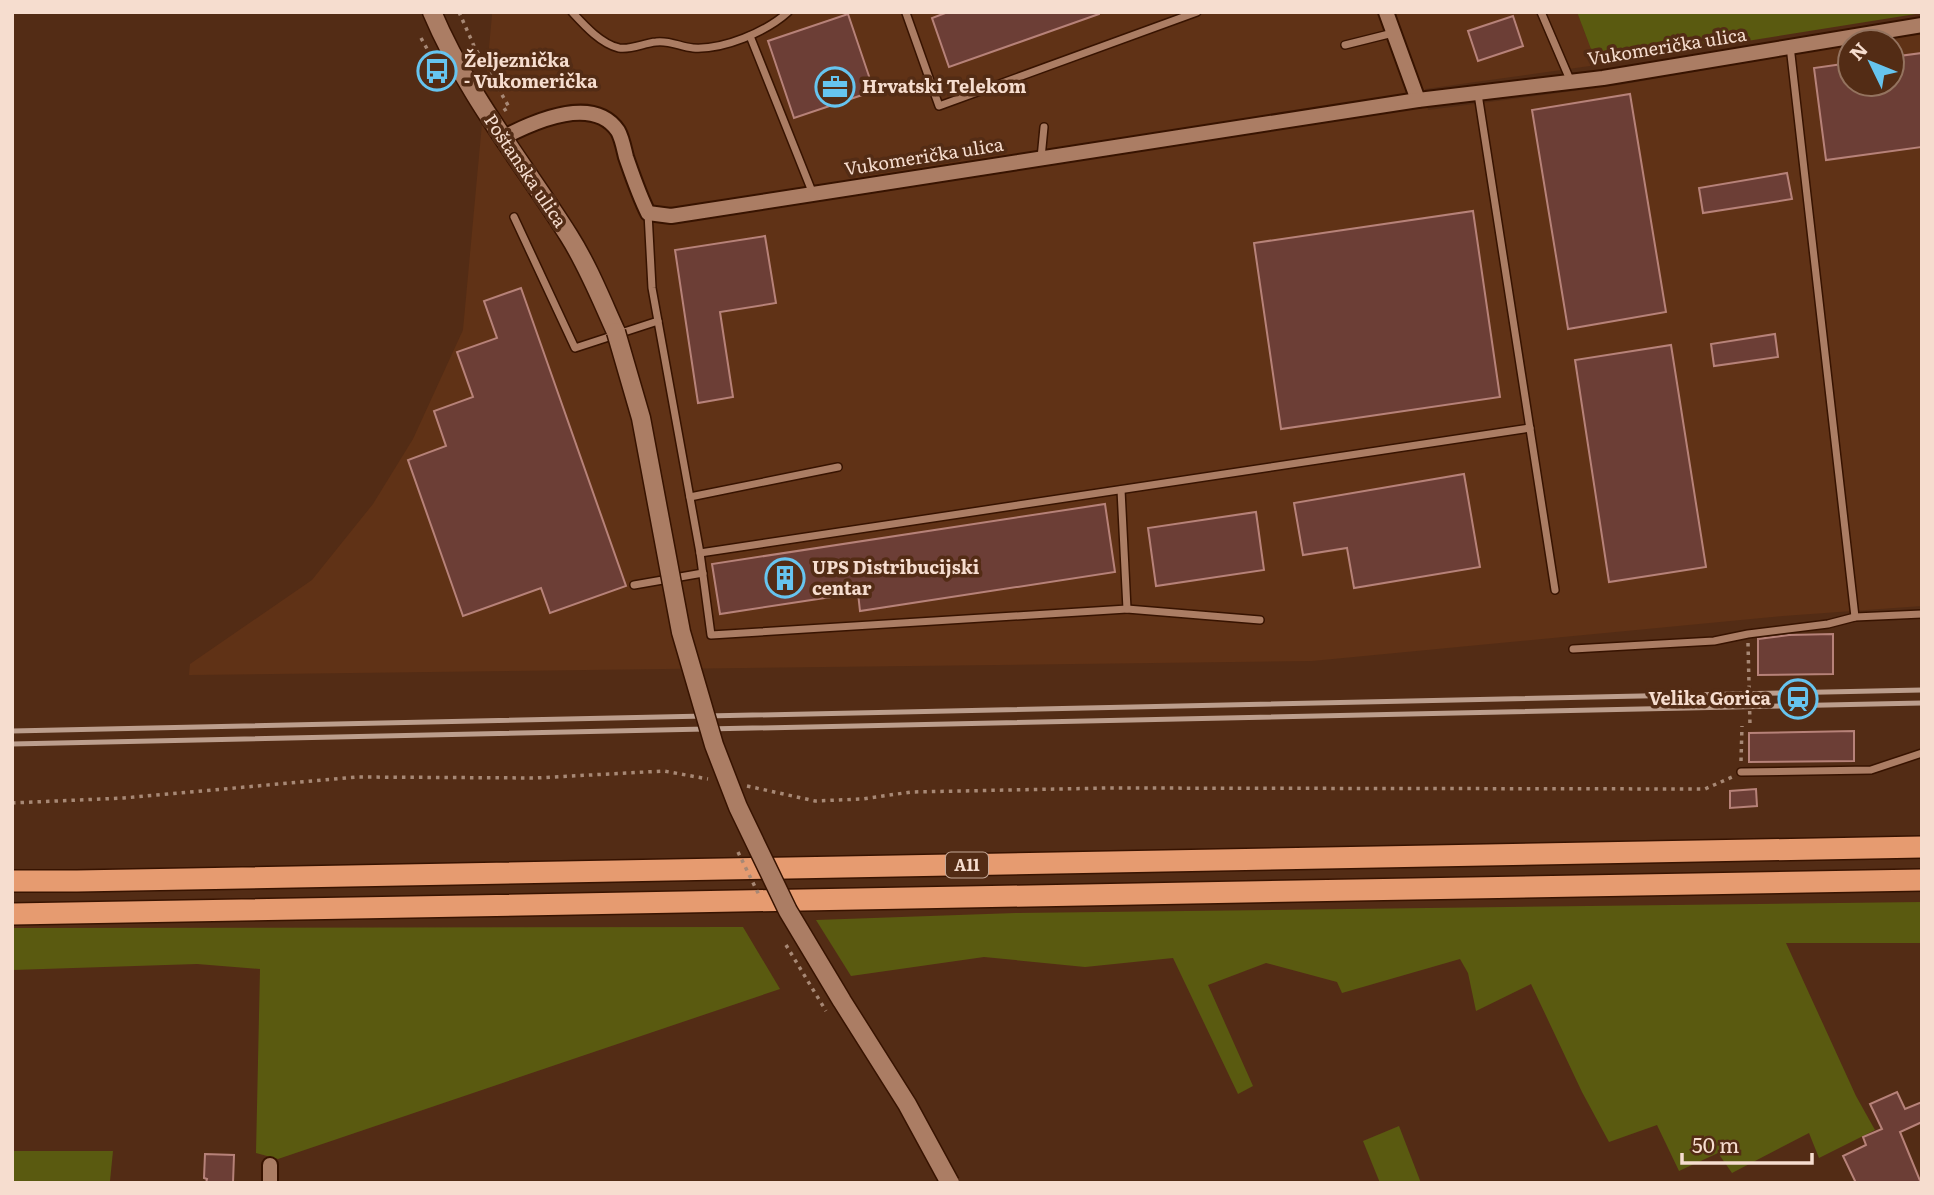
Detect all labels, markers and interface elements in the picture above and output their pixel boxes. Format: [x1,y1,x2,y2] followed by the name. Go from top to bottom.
[1585,20,1749,71] street label: Vukomerička ulica
[1836,28,1906,98] north arrow
[1842,35,1874,66] text: N
[464,46,598,94] place label: Željeznička - Vukomerička
[416,50,458,92] bus stop icon: Željeznička - Vukomerička
[814,66,856,108] office icon: Hrvatski Telekom
[862,72,1026,99] place label: Hrvatski Telekom
[478,108,574,233] street label: Poštanska ulica
[842,130,1006,181] street label: Vukomerička ulica
[812,553,980,601] place label: UPS Distribucijski centar
[764,557,806,599] building icon: UPS Distribucijski centar
[1777,678,1819,720] station icon: Velika Gorica
[1649,684,1772,711] place label: Velika Gorica
[946,852,988,878] road number: A11
[1682,1122,1812,1166] scale bar
[1692,1128,1739,1159] text: 50 m

